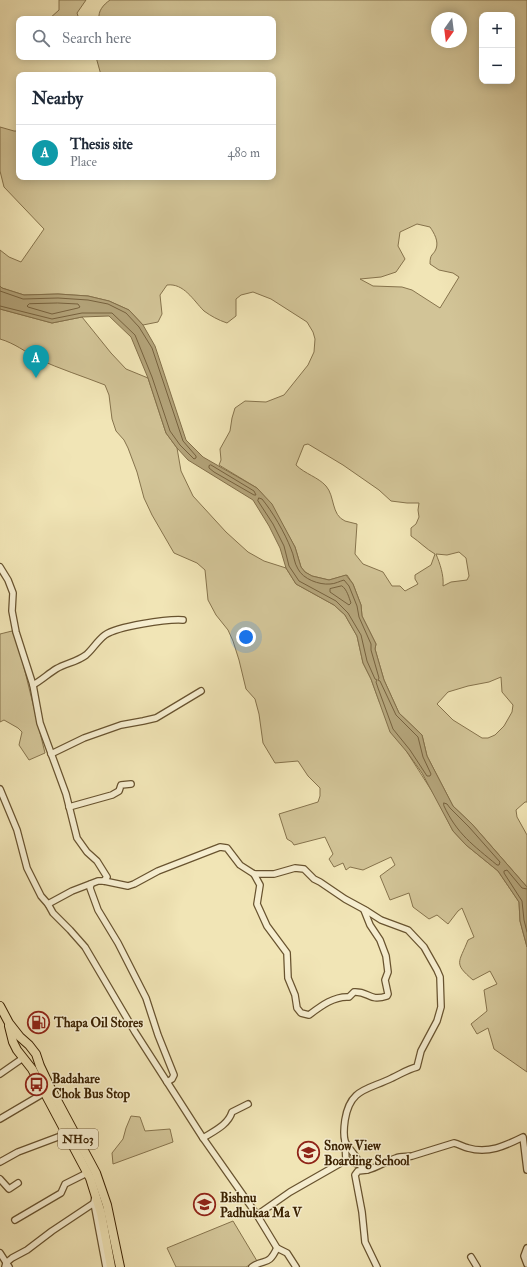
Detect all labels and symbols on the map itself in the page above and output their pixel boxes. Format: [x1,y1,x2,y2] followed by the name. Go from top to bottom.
[431,12,467,48] north arrow
[23,345,49,378] pin: A
[236,627,256,647] your location
[25,1009,51,1035] fuel station icon: Thapa Oil Stores
[53,1015,143,1032] place label: Thapa Oil Stores
[52,1071,131,1103] place label: Badahare Chok Bus Stop
[23,1072,49,1098] bus stop icon: Badahare Chok Bus Stop
[58,1129,98,1149] road number: NH03
[324,1138,410,1170] place label: Snow View Boarding School
[295,1139,321,1165] school or university icon: Snow View Boarding School
[220,1190,303,1221] place label: Bishnu Padhukaa Ma V
[191,1191,217,1217] school or university icon: Bishnu Padhukaa Ma V

